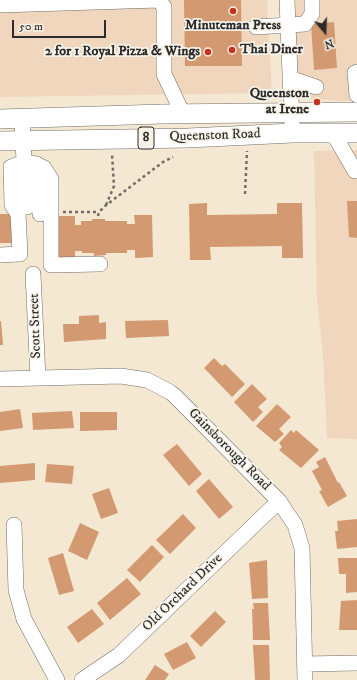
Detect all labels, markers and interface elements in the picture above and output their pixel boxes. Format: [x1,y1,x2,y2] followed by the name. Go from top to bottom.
[228,6,238,16] marker: Minuteman Press
[14,12,108,38] scale bar
[305,12,345,52] north arrow
[185,18,281,34] place label: Minuteman Press
[19,19,43,34] text: 50 m
[322,35,335,51] text: N
[240,42,303,58] place label: Thai Diner
[45,44,200,60] place label: 2 for 1 Royal Pizza & Wings
[227,45,237,55] marker: Thai Diner
[203,47,213,57] marker: 2 for 1 Royal Pizza & Wings
[250,86,309,118] place label: Queenston at Irene
[312,97,322,107] marker: Queenston at Irene
[169,126,261,146] street label: Queenston Road
[138,127,154,149] road number: 8
[26,293,46,359] street label: Scott Street
[184,405,274,495] street label: Gainsborough Road
[140,551,226,635] street label: Old Orchard Drive

